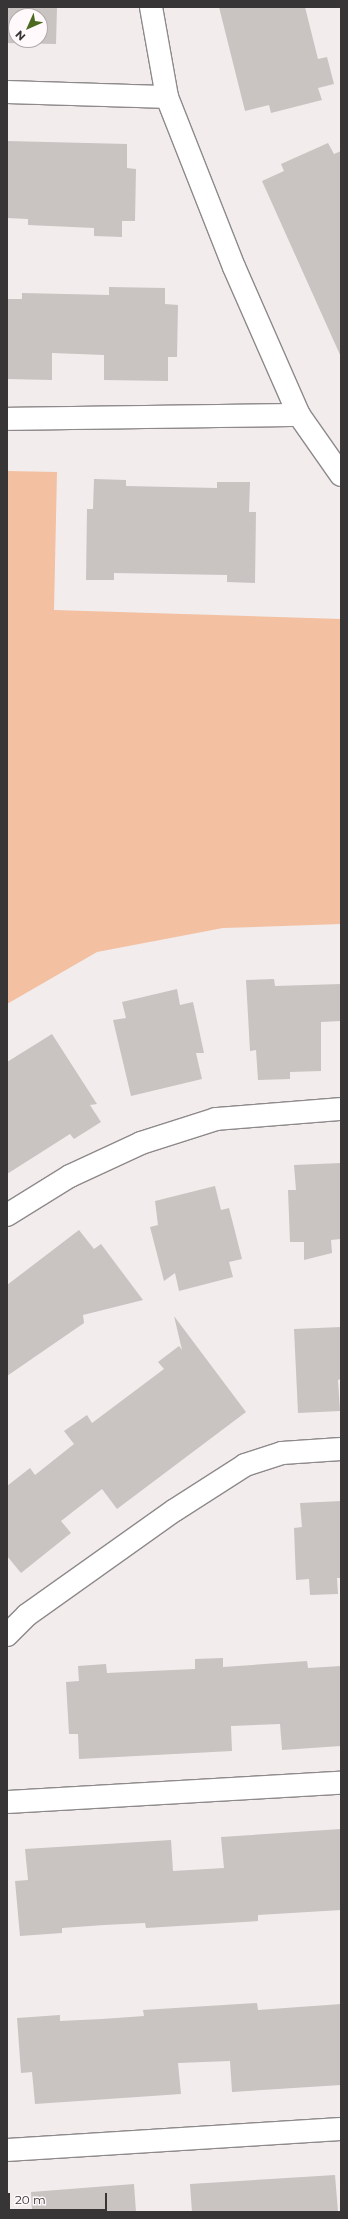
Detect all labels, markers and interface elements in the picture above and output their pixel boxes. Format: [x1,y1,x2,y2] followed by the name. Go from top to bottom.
[8,8,48,48] north arrow
[12,28,28,44] text: N
[10,2185,109,2211] scale bar
[15,2192,46,2207] text: 20 m

